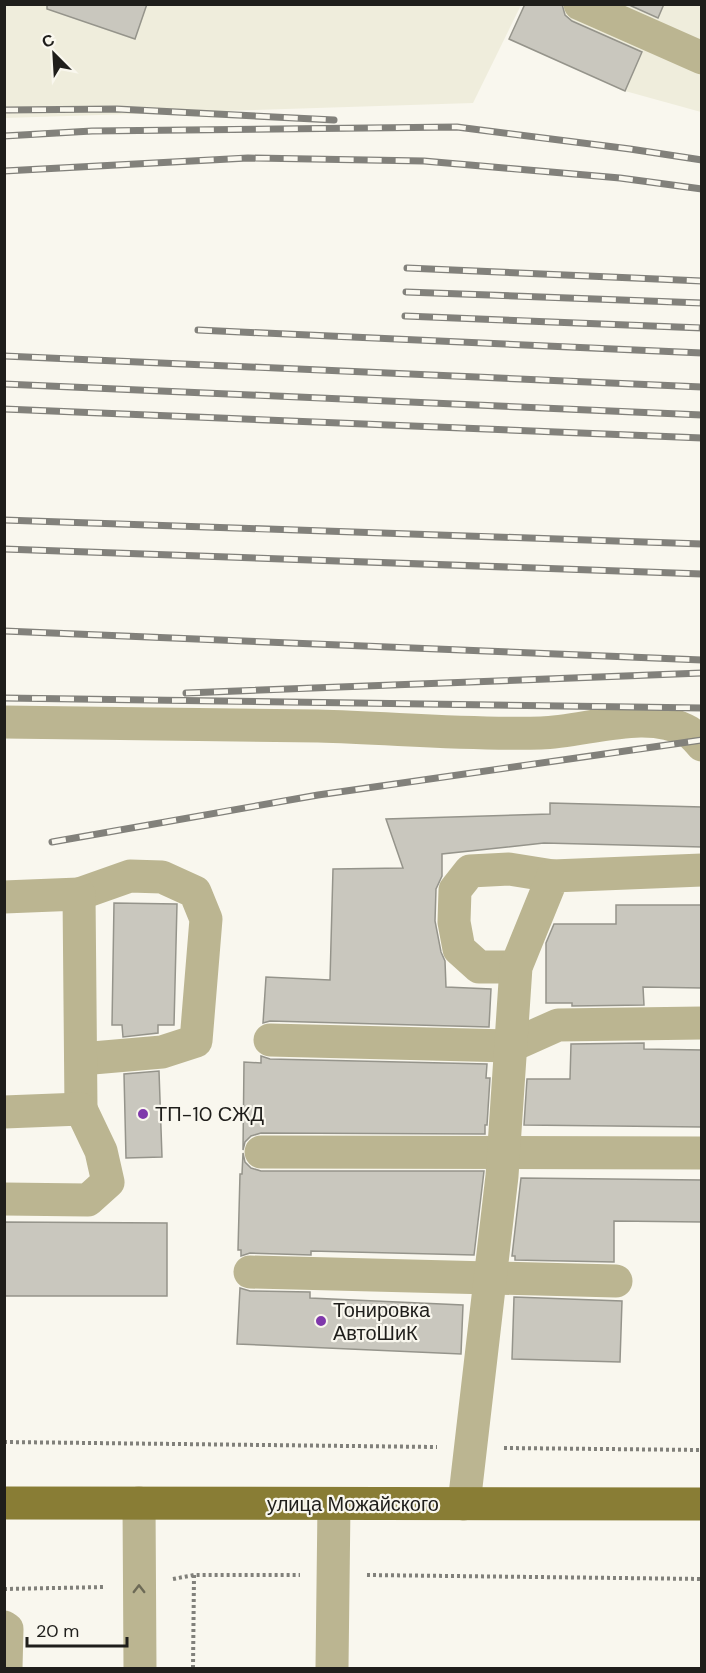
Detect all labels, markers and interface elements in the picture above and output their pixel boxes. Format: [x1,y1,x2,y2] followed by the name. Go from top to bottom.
[24,24,84,84] north arrow
[39,29,58,53] text: С
[155,1101,265,1127] place label: ТП-10 СЖД
[136,1107,150,1121] marker: ТП-10 СЖД
[333,1297,431,1346] place label: Тонировка АвтоШиК
[314,1314,328,1328] marker: Тонировка АвтоШиК
[267,1491,439,1517] street label: улица Можайского
[133,1585,145,1594] one-way arrow
[27,1610,128,1648] scale bar
[36,1619,79,1643] text: 20 m

